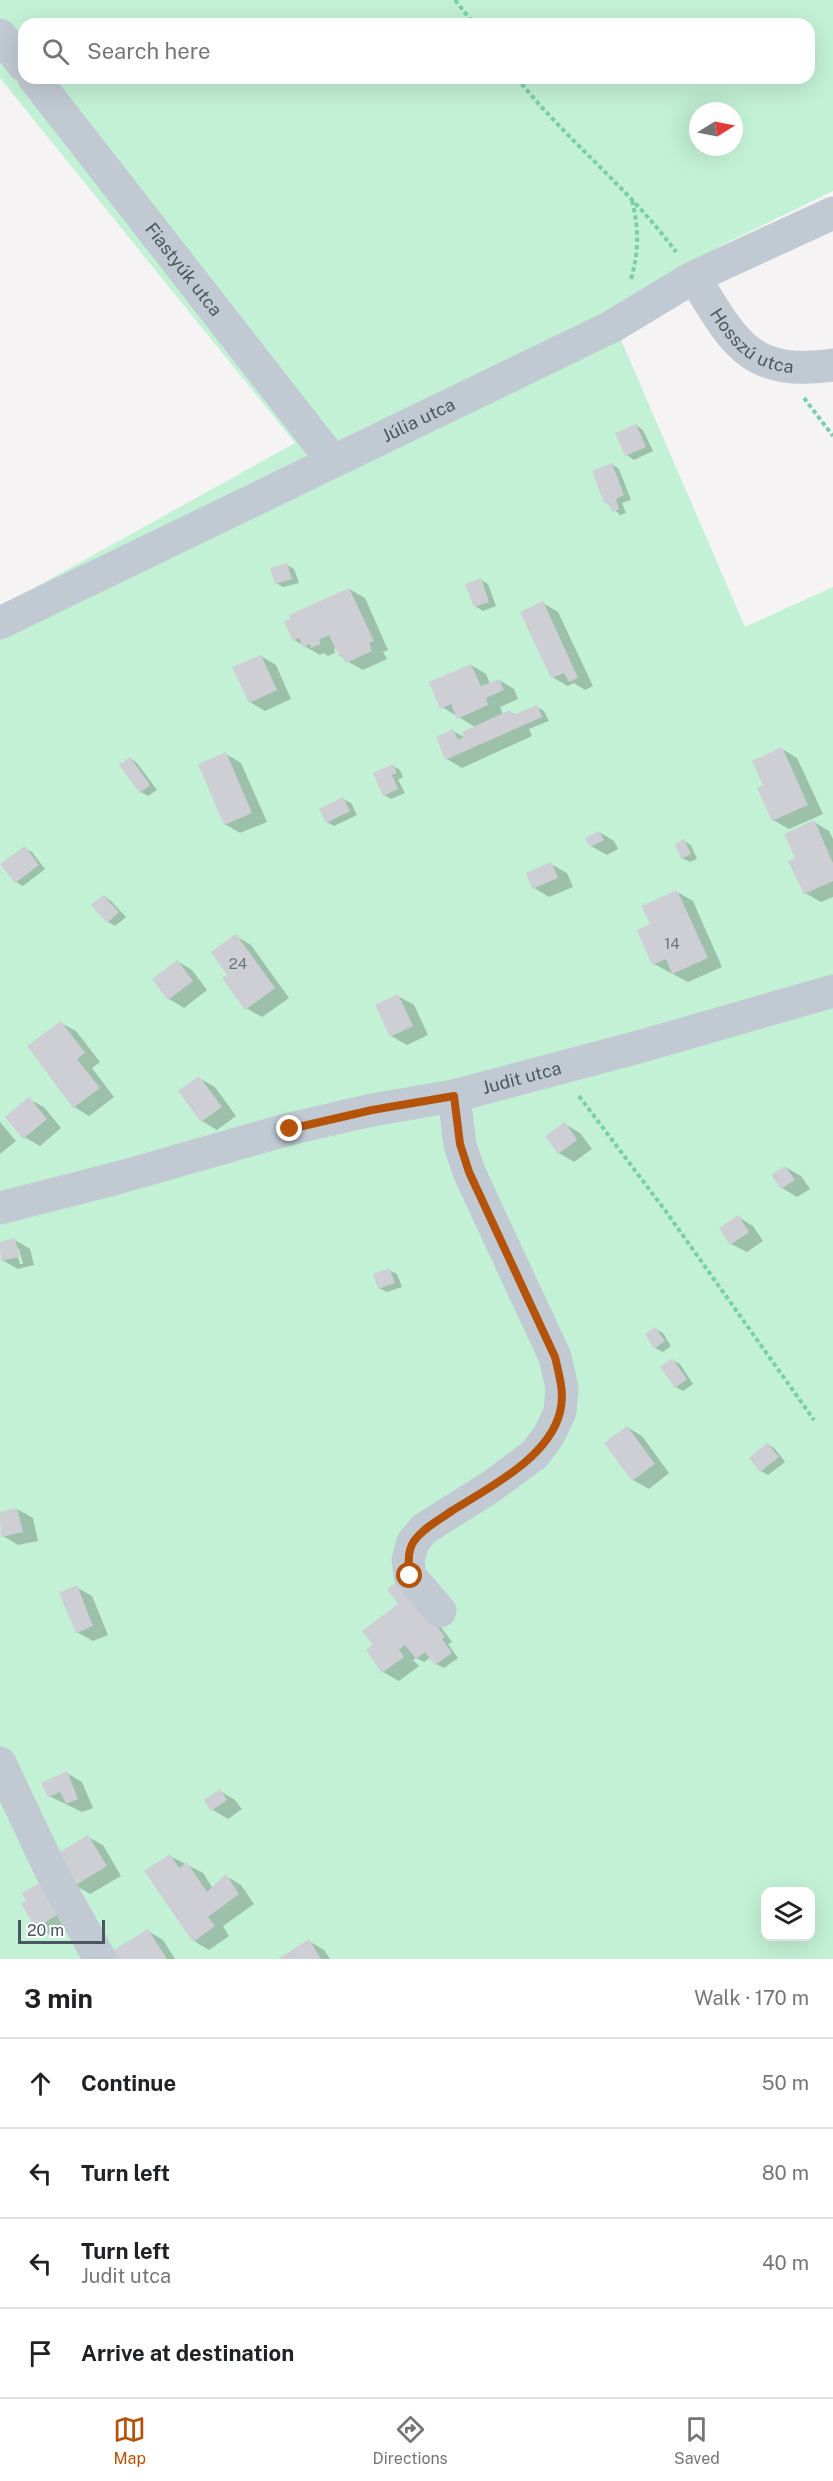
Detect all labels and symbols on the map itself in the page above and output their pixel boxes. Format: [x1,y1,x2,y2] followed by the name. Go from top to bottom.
[689,102,743,156] north arrow
[141,218,227,320] street label: Fiastyúk utca
[706,304,795,377] street label: Hosszú utca
[378,393,458,446] street label: Júlia utca
[664,935,680,952] house number: 14
[229,955,247,972] house number: 24
[480,1057,563,1098] street label: Judit utca
[276,1115,302,1141] route end
[396,1562,422,1588] route start
[18,1917,105,1944] scale bar

